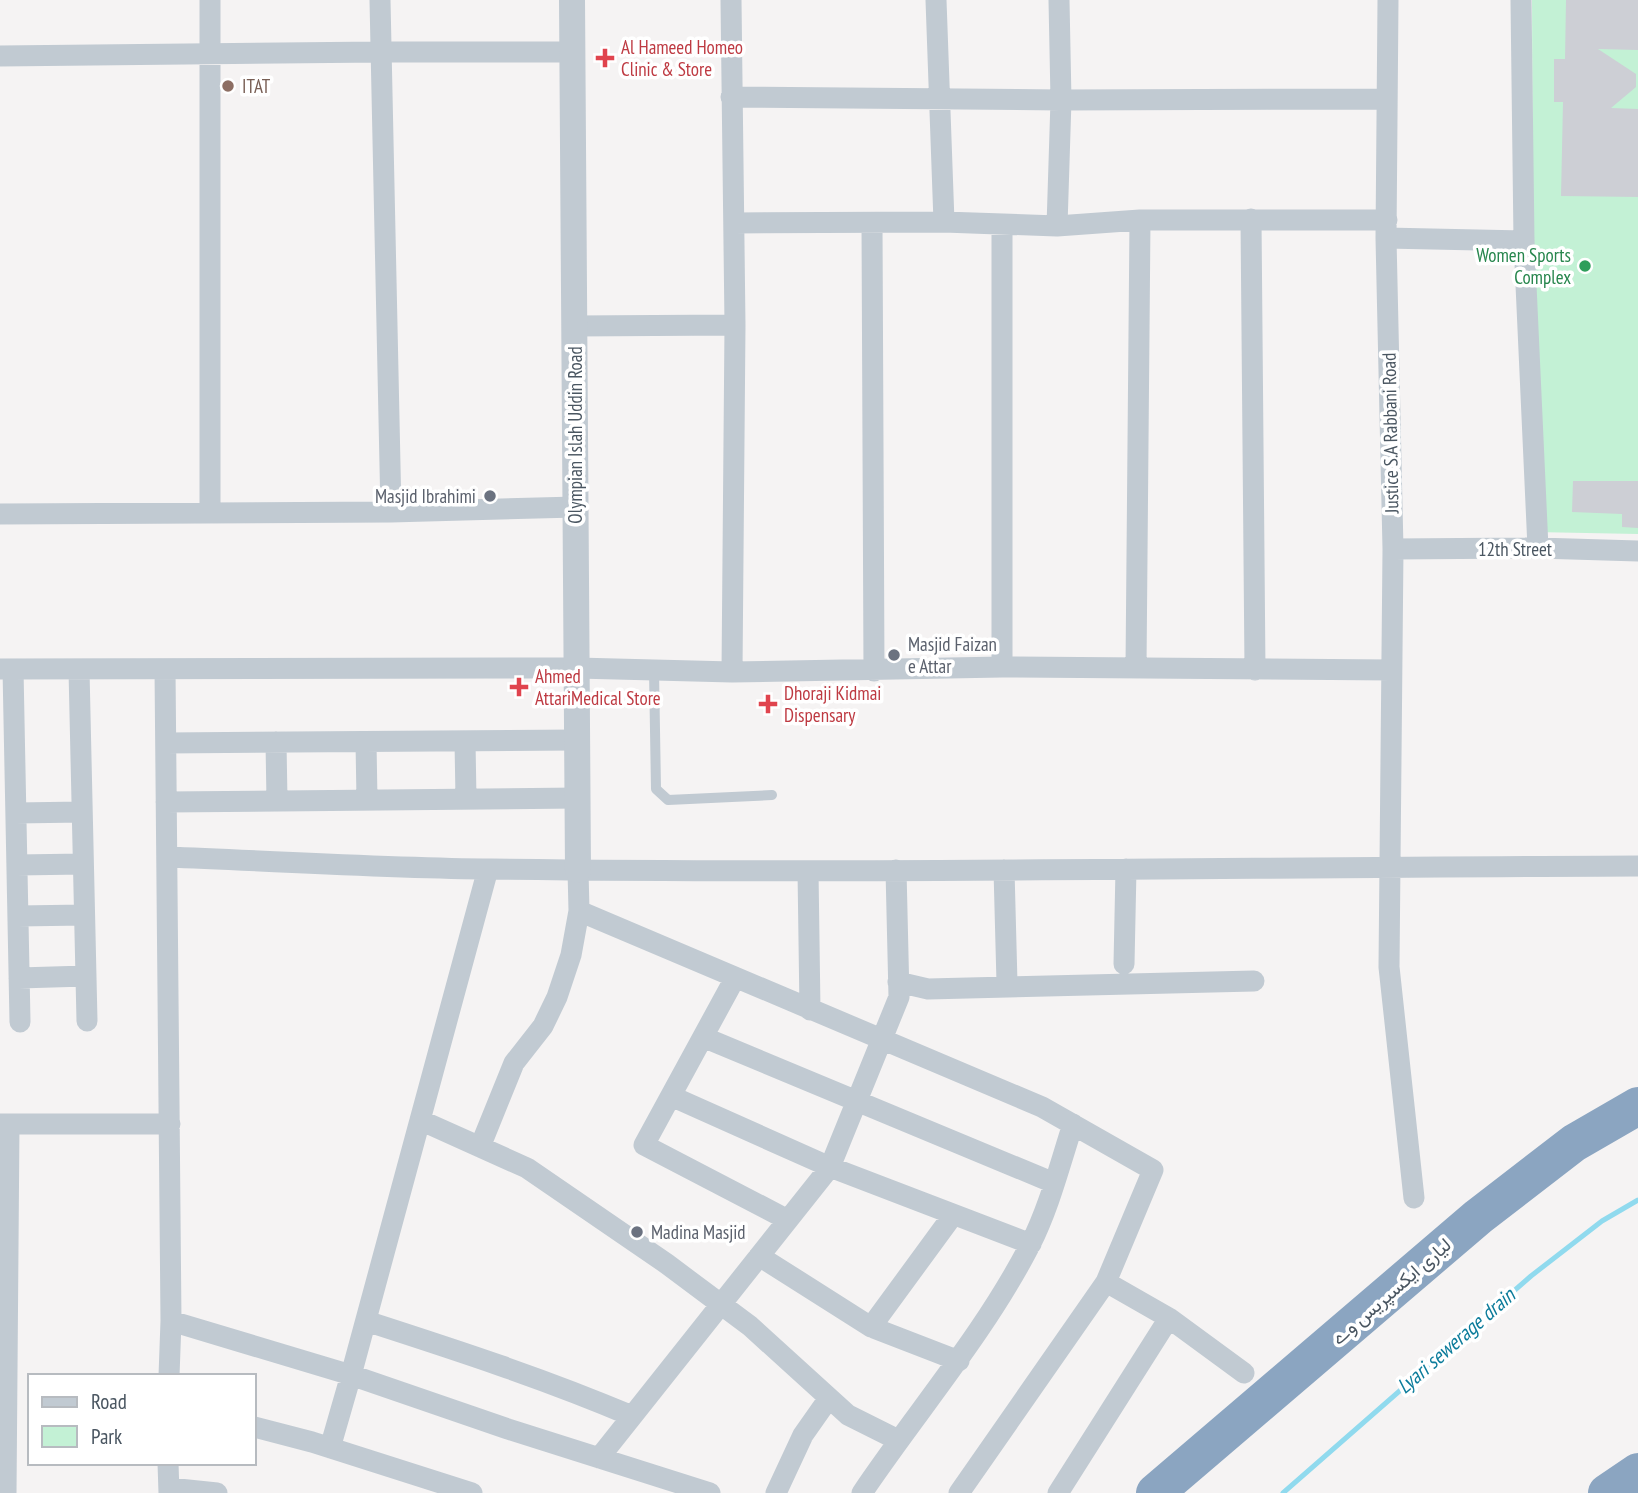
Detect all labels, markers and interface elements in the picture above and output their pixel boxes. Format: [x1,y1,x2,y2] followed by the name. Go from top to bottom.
[621,35,743,81] place label: Al Hameed Homeo Clinic & Store
[595,48,615,68] marker: Al Hameed Homeo Clinic & Store
[242,74,271,98] place label: ITAT
[220,78,236,94] marker: ITAT
[1476,243,1571,289] place label: Women Sports Complex
[1577,258,1593,274] marker: Women Sports Complex
[563,346,587,524] street label: Olympian Islah Uddin Road
[1377,353,1403,514] street label: Justice S.A Rabbani Road
[375,484,476,508] place label: Masjid Ibrahimi
[482,488,498,504] marker: Masjid Ibrahimi
[1478,537,1553,561] street label: 12th Street
[908,632,997,678] place label: Masjid Faizan e Attar
[886,647,902,663] marker: Masjid Faizan e Attar
[535,664,661,710] place label: Ahmed AttariMedical Store
[509,677,529,697] marker: Ahmed AttariMedical Store
[784,681,881,727] place label: Dhoraji Kidmai Dispensary
[758,694,778,714] marker: Dhoraji Kidmai Dispensary
[651,1220,746,1244] place label: Madina Masjid
[629,1224,645,1240] marker: Madina Masjid
[1326,1232,1457,1351] street label: لیاری ایکسپریس وے
[1391,1281,1522,1399] water label: Lyari sewerage drain
[28,1374,256,1465] legend
[91,1388,127,1415] text: Road
[91,1423,122,1450] text: Park

